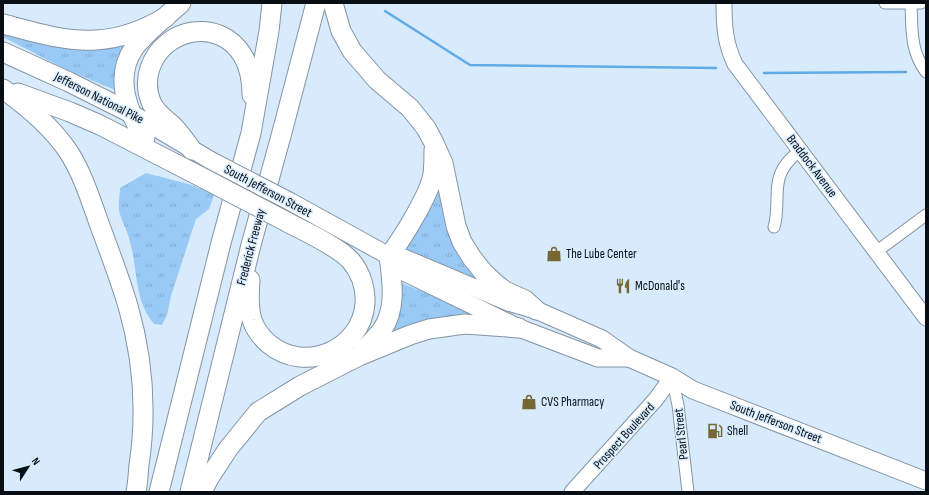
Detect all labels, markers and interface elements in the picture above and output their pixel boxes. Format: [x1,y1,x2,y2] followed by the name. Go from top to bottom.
[51,68,146,127] street label: Jefferson National Pike
[783,131,841,201] street label: Braddock Avenue
[221,161,315,221] street label: South Jefferson Street
[233,207,269,287] street label: Frederick Freeway
[545,245,563,263] shop icon: The Lube Center
[566,246,637,262] place label: The Lube Center
[614,277,632,295] restaurant icon: McDonald's
[635,278,685,294] place label: McDonald's
[520,393,538,411] shop icon: CVS Pharmacy
[541,394,604,410] place label: CVS Pharmacy
[728,397,824,447] street label: South Jefferson Street
[590,400,658,472] street label: Prospect Boulevard
[670,408,692,460] street label: Pearl Street
[706,422,724,440] fuel station icon: Shell
[727,423,748,439] place label: Shell
[8,447,48,487] north arrow
[29,455,43,468] text: N

